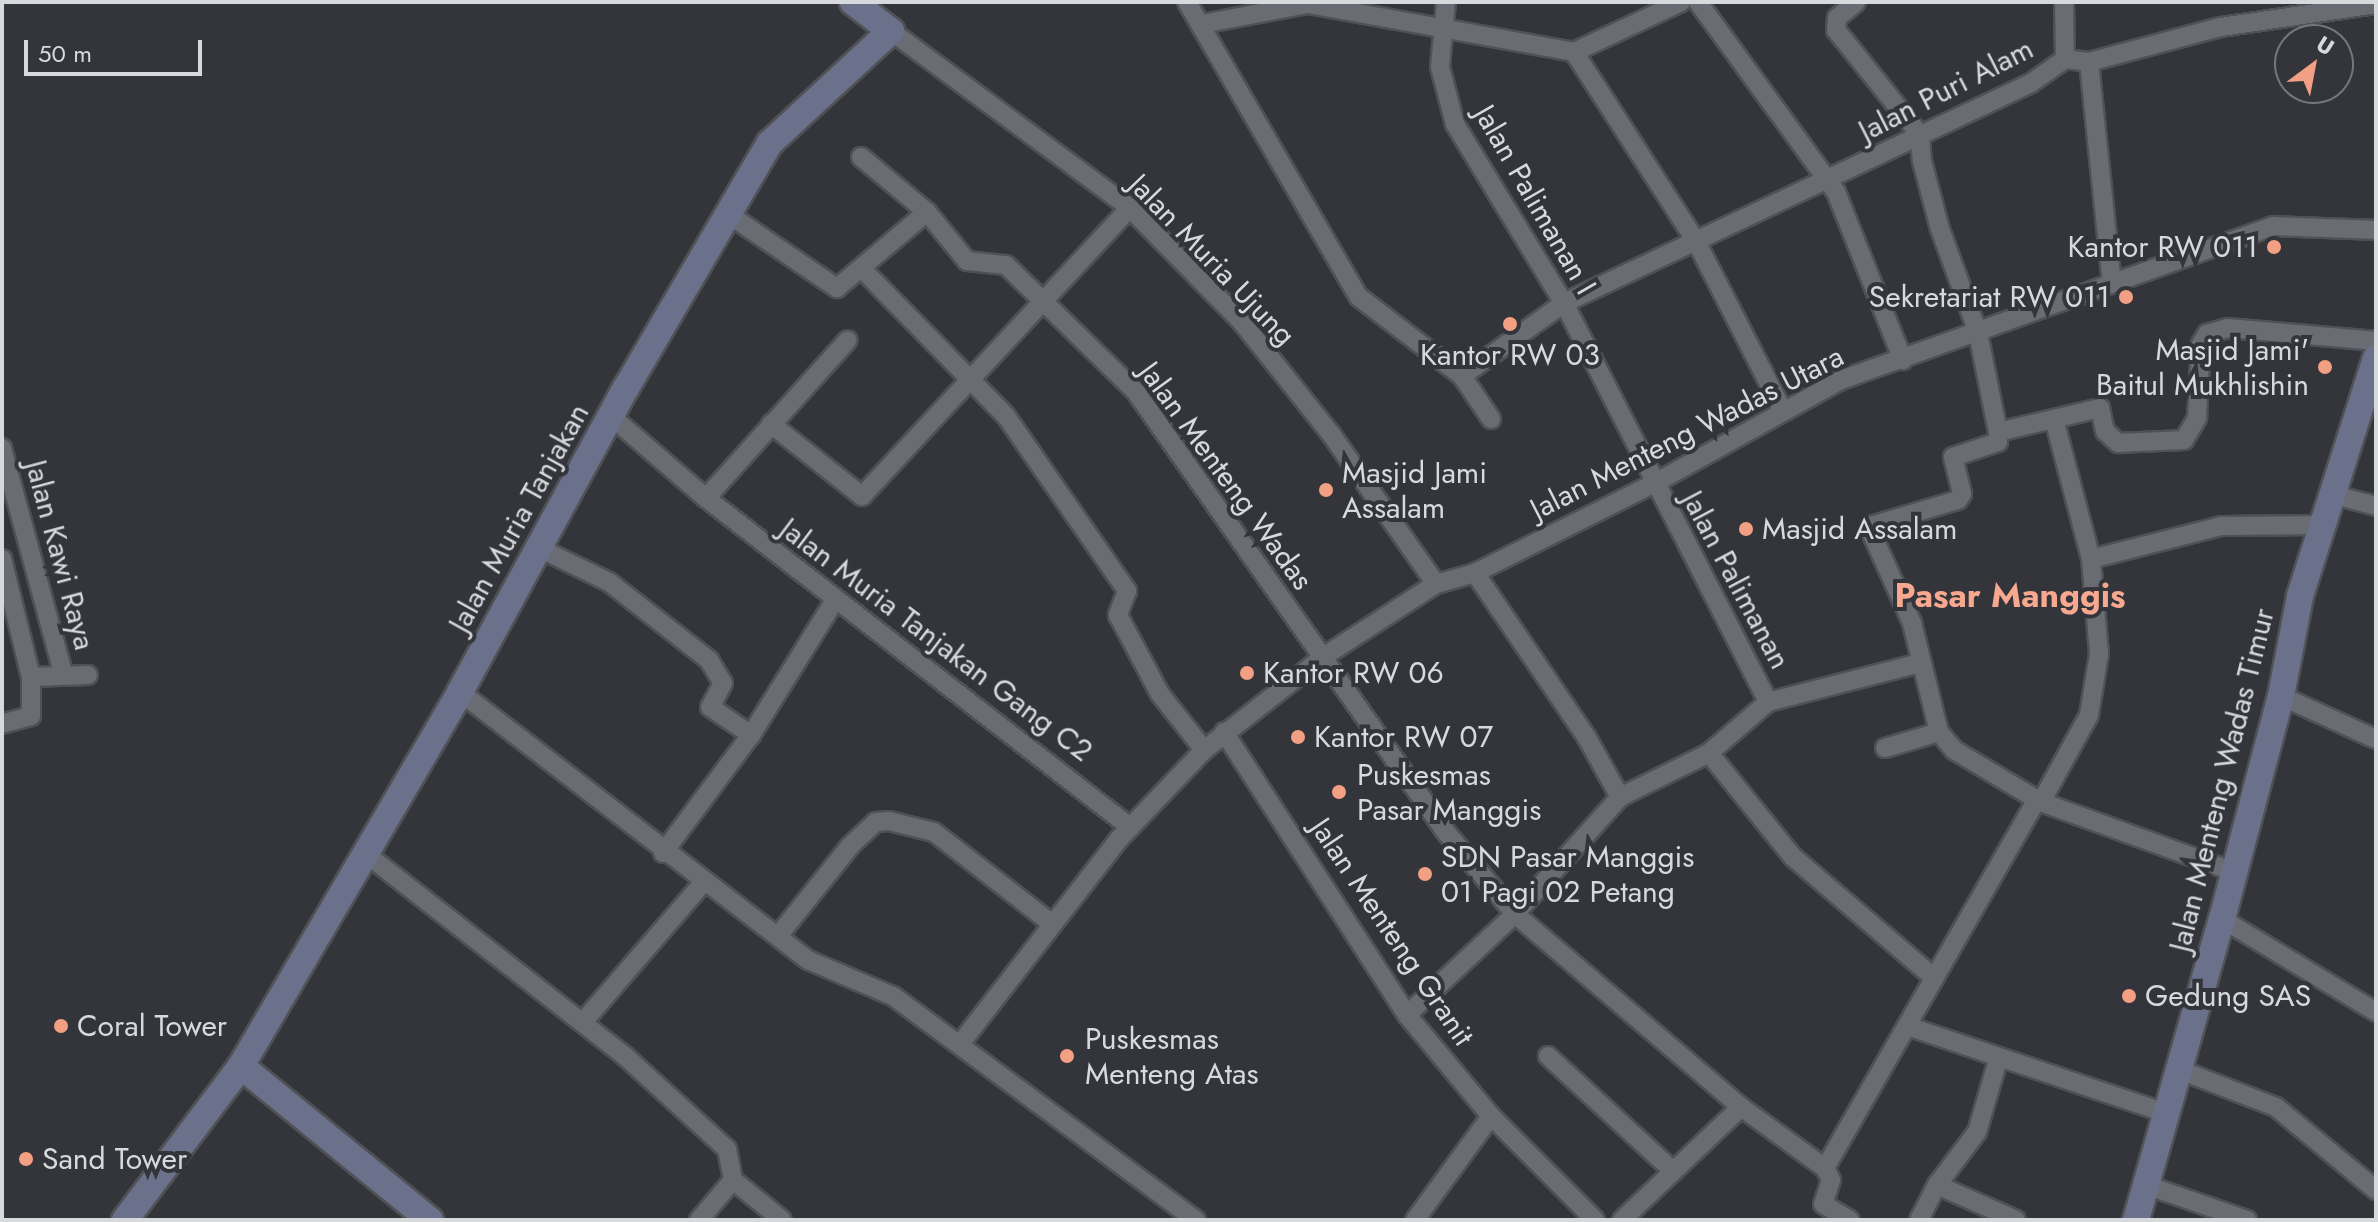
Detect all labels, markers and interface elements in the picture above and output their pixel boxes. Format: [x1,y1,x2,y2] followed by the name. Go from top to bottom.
[28,24,206,74] scale bar
[2274,24,2354,104] north arrow
[2311,28,2341,63] text: U
[1853,31,2039,149] street label: Jalan Puri Alam
[38,36,92,71] text: 50 m
[1466,99,1604,301] street label: Jalan Palimanan I
[1121,167,1303,353] street label: Jalan Muria Ujung
[2068,229,2258,265] place label: Kantor RW 011
[2265,238,2283,256] marker: Kantor RW 011
[1869,279,2110,315] place label: Sekretariat RW 011
[2117,288,2135,306] marker: Sekretariat RW 011
[1501,315,1519,333] marker: Kantor RW 03
[2096,332,2309,402] place label: Masjid Jami' Baitul Mukhlishin
[1420,337,1600,373] place label: Kantor RW 03
[1524,338,1850,528] street label: Jalan Menteng Wadas Utara
[1131,355,1321,597] street label: Jalan Menteng Wadas
[2316,358,2334,376] marker: Masjid Jami' Baitul Mukhlishin
[441,397,597,639] street label: Jalan Muria Tanjakan
[1342,455,1487,526] place label: Masjid Jami Assalam
[17,456,103,654] street label: Jalan Kawi Raya
[1317,481,1335,499] marker: Masjid Jami Assalam
[1674,485,1798,675] street label: Jalan Palimanan
[773,511,1099,769] street label: Jalan Muria Tanjakan Gang C2
[1762,511,1957,547] place label: Masjid Assalam
[1737,520,1755,538] marker: Masjid Assalam
[1894,576,2126,616] district label: Pasar Manggis
[2162,605,2282,955] street label: Jalan Menteng Wadas Timur
[1263,655,1444,691] place label: Kantor RW 06
[1238,664,1256,682] marker: Kantor RW 06
[1314,719,1493,755] place label: Kantor RW 07
[1289,728,1307,746] marker: Kantor RW 07
[1357,757,1541,828] place label: Puskesmas Pasar Manggis
[1328,781,1350,803] marker: Puskesmas Pasar Manggis
[1303,811,1481,1053] street label: Jalan Menteng Granit
[1441,839,1694,910] place label: SDN Pasar Manggis 01 Pagi 02 Petang
[1416,865,1434,883] marker: SDN Pasar Manggis 01 Pagi 02 Petang
[2145,978,2311,1014] place label: Gedung SAS
[2120,987,2138,1005] marker: Gedung SAS
[77,1008,227,1044] place label: Coral Tower
[52,1017,70,1035] marker: Coral Tower
[1085,1021,1259,1092] place label: Puskesmas Menteng Atas
[1056,1045,1078,1067] marker: Puskesmas Menteng Atas
[42,1141,187,1177] place label: Sand Tower
[17,1150,35,1168] marker: Sand Tower

